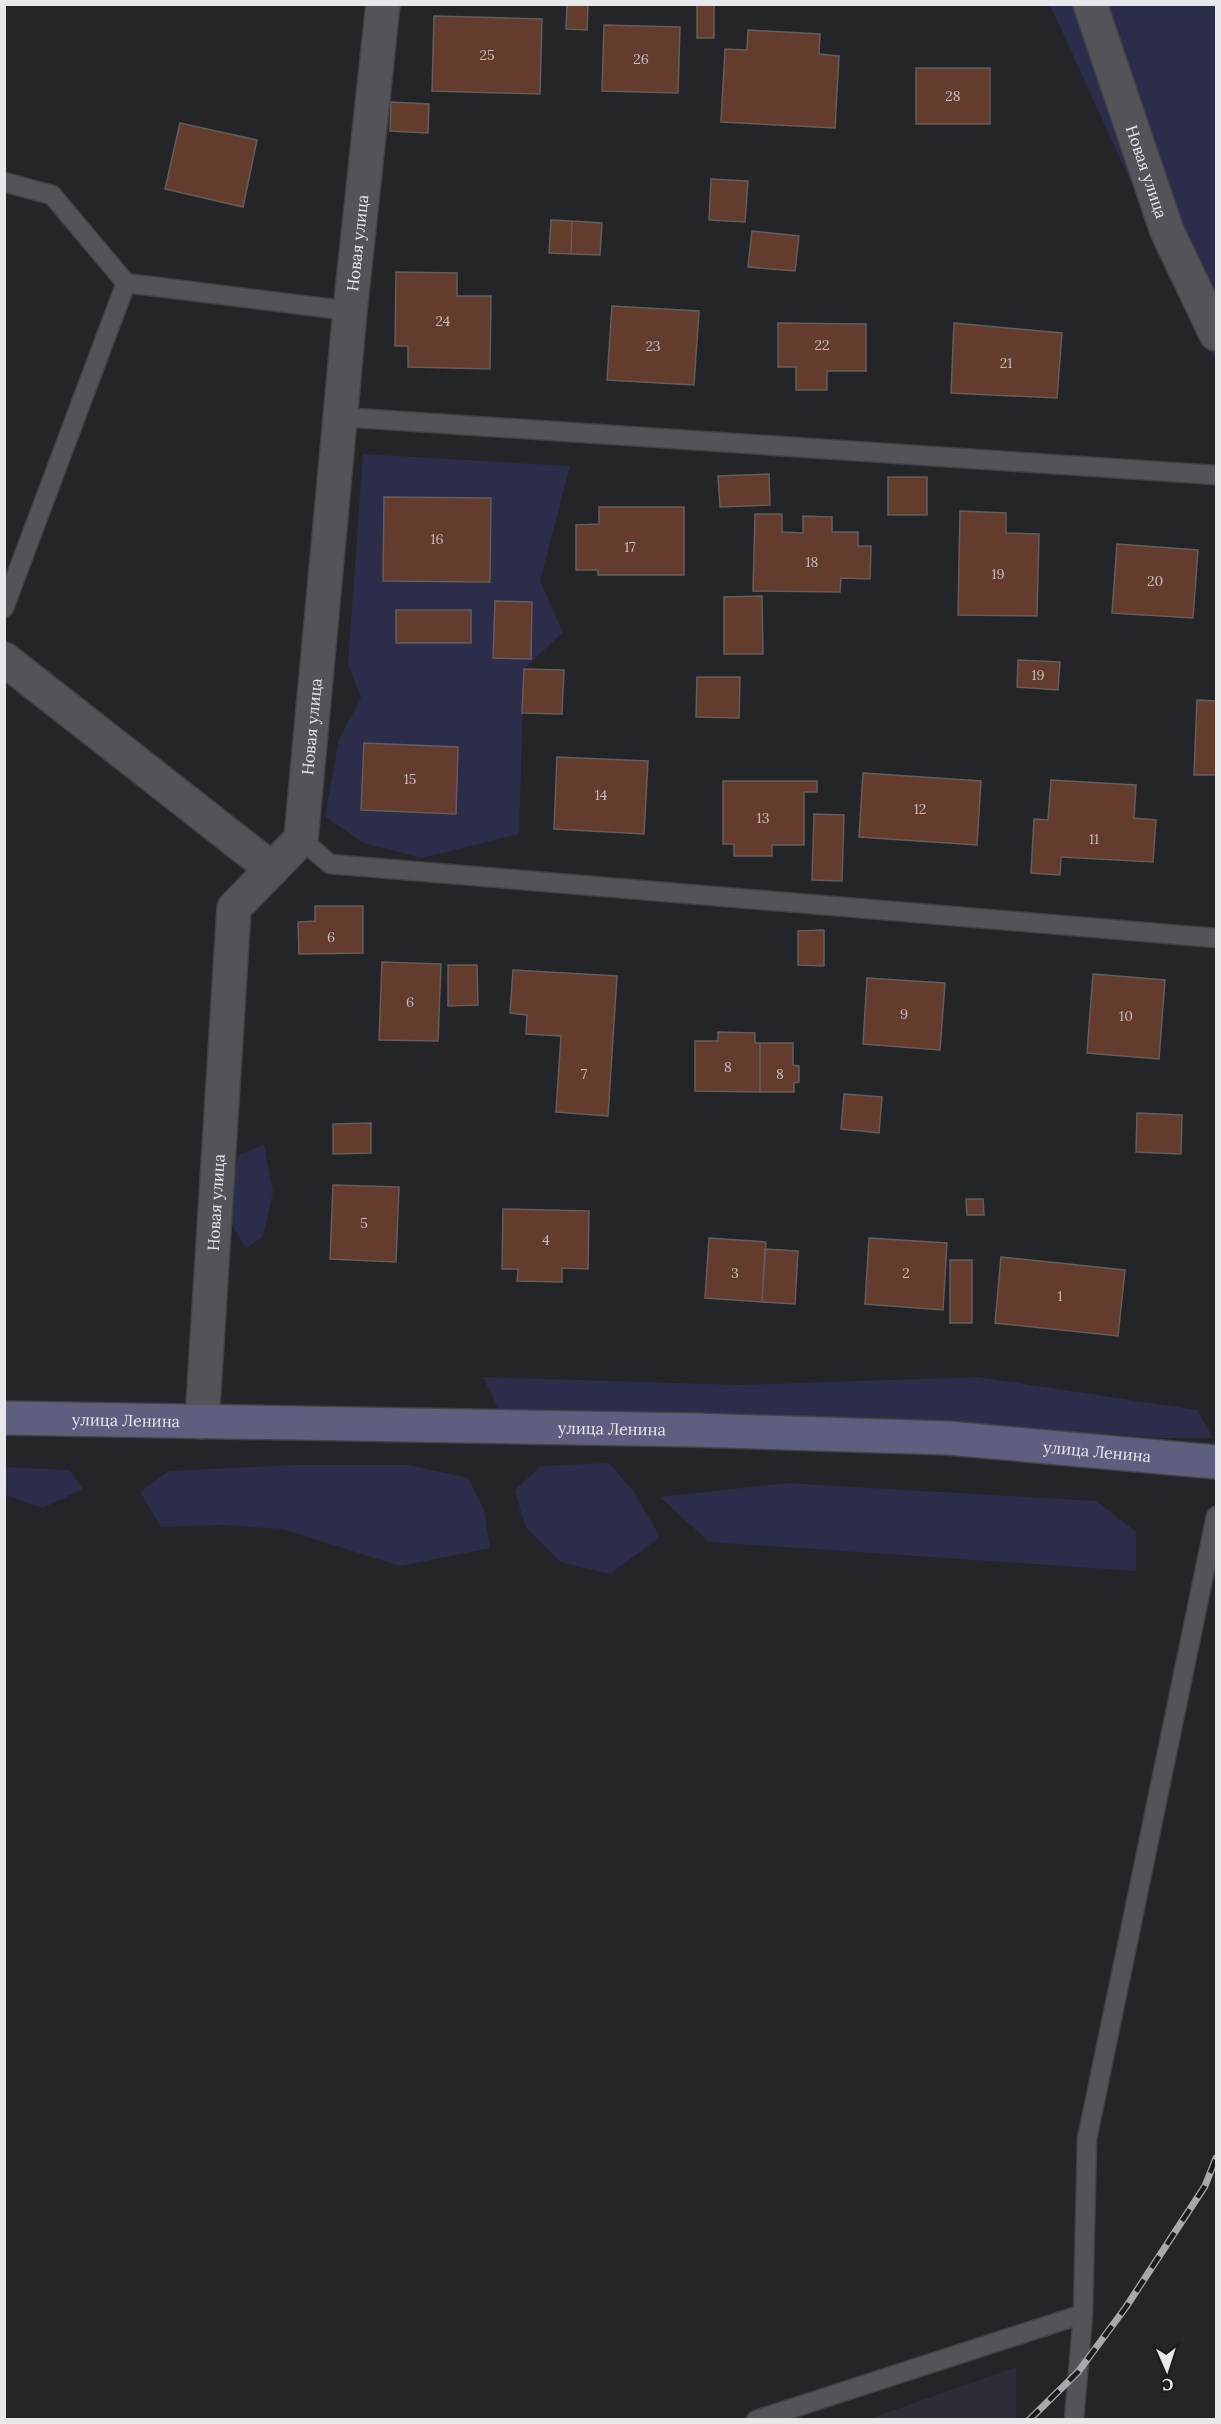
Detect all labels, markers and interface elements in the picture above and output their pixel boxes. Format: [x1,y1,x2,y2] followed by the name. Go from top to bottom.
[479,46,495,64] house number: 25
[633,50,649,68] house number: 26
[945,87,961,105] house number: 28
[1122,122,1172,221] street label: Новая улица
[342,193,372,292] street label: Новая улица
[436,312,451,330] house number: 24
[814,336,830,354] house number: 22
[645,337,661,355] house number: 23
[1000,354,1012,372] house number: 21
[430,530,444,548] house number: 16
[624,538,636,556] house number: 17
[806,553,819,571] house number: 18
[991,565,1005,583] house number: 19
[1147,572,1163,590] house number: 20
[1031,666,1045,684] house number: 19
[297,677,326,776] street label: Новая улица
[404,770,416,788] house number: 15
[595,786,608,804] house number: 14
[914,800,926,818] house number: 12
[757,809,770,827] house number: 13
[1089,830,1099,848] house number: 11
[327,928,335,946] house number: 6
[406,993,414,1011] house number: 6
[900,1005,908,1023] house number: 9
[1119,1007,1133,1025] house number: 10
[724,1058,732,1076] house number: 8
[581,1065,588,1083] house number: 7
[776,1065,784,1083] house number: 8
[203,1153,229,1252] street label: Новая улица
[360,1214,368,1232] house number: 5
[542,1231,550,1249] house number: 4
[731,1264,739,1282] house number: 3
[902,1264,910,1282] house number: 2
[1057,1287,1063,1305] house number: 1
[72,1409,180,1431] street label: улица Ленина
[558,1418,666,1439] street label: улица Ленина
[1042,1437,1152,1466] street label: улица Ленина
[1137,2340,1197,2400] north arrow
[1162,2375,1174,2395] text: С

